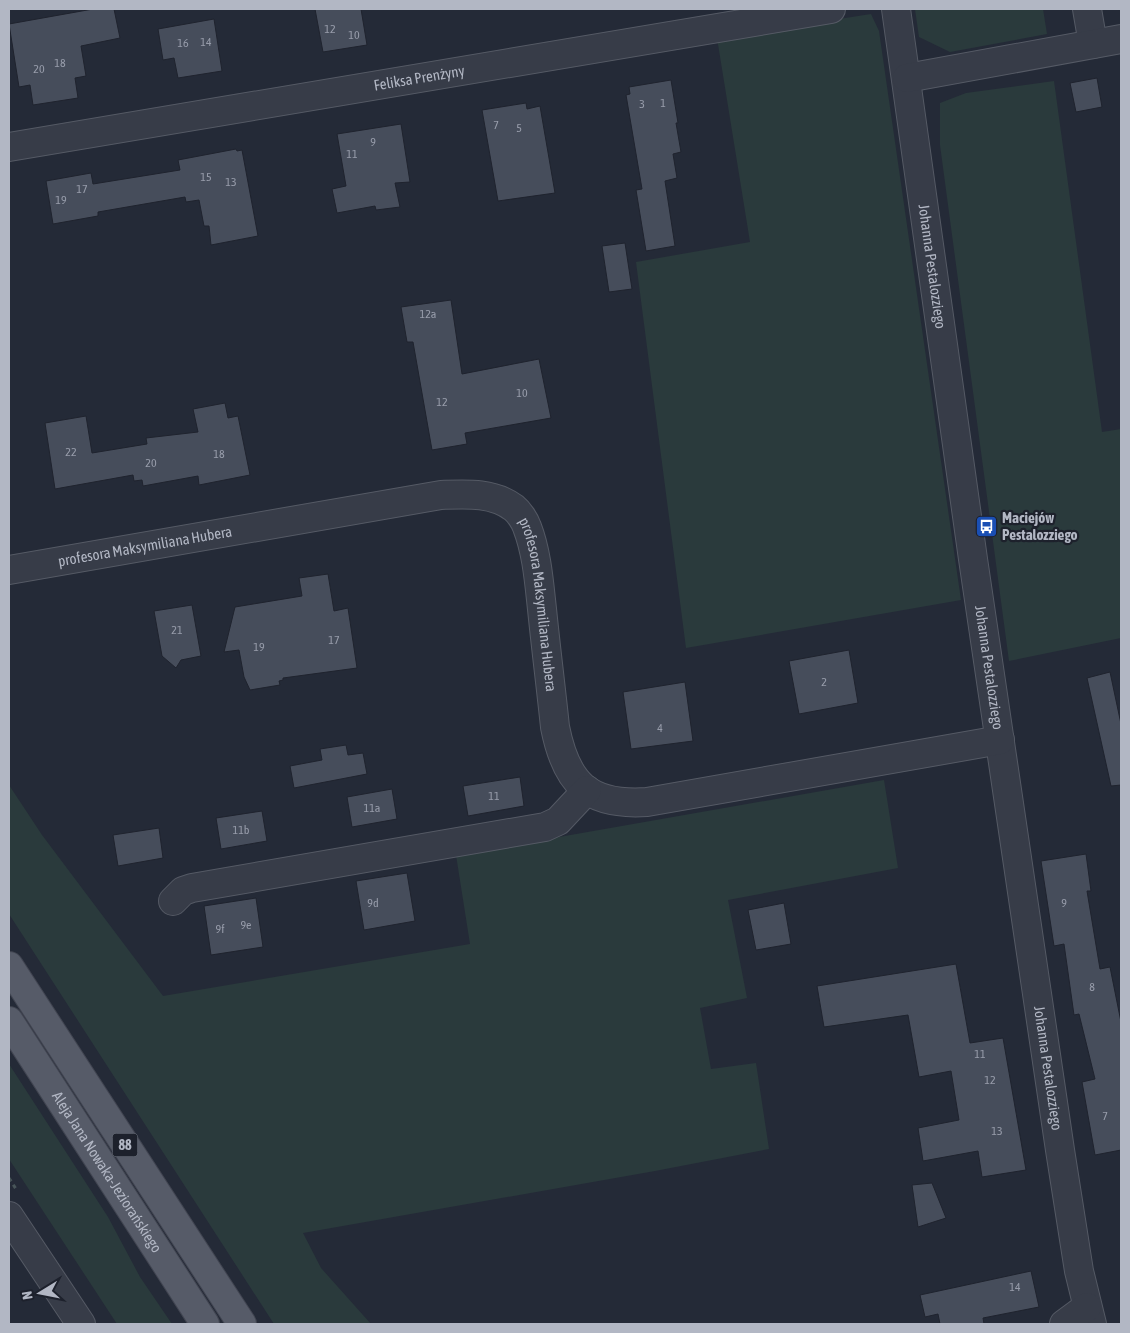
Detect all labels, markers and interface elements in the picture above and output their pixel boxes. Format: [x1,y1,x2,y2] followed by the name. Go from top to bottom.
[324,22,336,36] house number: 12
[348,28,360,42] house number: 10
[200,35,212,49] house number: 14
[177,36,189,50] house number: 16
[54,56,66,70] house number: 18
[33,62,45,76] house number: 20
[372,62,466,94] street label: Feliksa Prenżyny
[660,96,666,110] house number: 1
[639,97,645,111] house number: 3
[493,118,499,132] house number: 7
[516,121,522,135] house number: 5
[370,135,376,149] house number: 9
[346,147,358,161] house number: 11
[200,170,212,184] house number: 15
[225,175,237,189] house number: 13
[76,182,88,196] house number: 17
[55,193,67,207] house number: 19
[915,203,950,330] street label: Johanna Pestalozziego
[420,307,436,321] house number: 12a
[516,386,528,400] house number: 10
[436,395,448,409] house number: 12
[65,445,77,459] house number: 22
[213,447,225,461] house number: 18
[145,456,157,470] house number: 20
[1002,509,1078,543] place label: Maciejów Pestalozziego
[516,514,560,693] street label: profesora Maksymiliana Hubera
[974,515,998,539] bus stop icon: Maciejów Pestalozziego
[57,522,233,569] street label: profesora Maksymiliana Hubera
[972,604,1007,731] street label: Johanna Pestalozziego
[171,623,183,637] house number: 21
[328,633,340,647] house number: 17
[253,640,265,654] house number: 19
[821,675,827,689] house number: 2
[657,721,663,735] house number: 4
[488,789,500,803] house number: 11
[364,801,380,815] house number: 11a
[233,823,250,837] house number: 11b
[367,896,379,910] house number: 9d
[1061,896,1067,910] house number: 9
[240,918,252,932] house number: 9e
[216,922,225,936] house number: 9f
[1089,980,1095,994] house number: 8
[1031,1005,1066,1131] street label: Johanna Pestalozziego
[974,1047,986,1061] house number: 11
[984,1073,996,1087] house number: 12
[49,1088,165,1256] street label: Aleja Jana Nowaka-Jeziorańskiego
[1102,1109,1108,1123] house number: 7
[991,1124,1003,1138] house number: 13
[112,1134,138,1156] road number: 88
[15,1268,65,1318] north arrow
[1009,1280,1021,1294] house number: 14
[19,1290,36,1301] text: N

